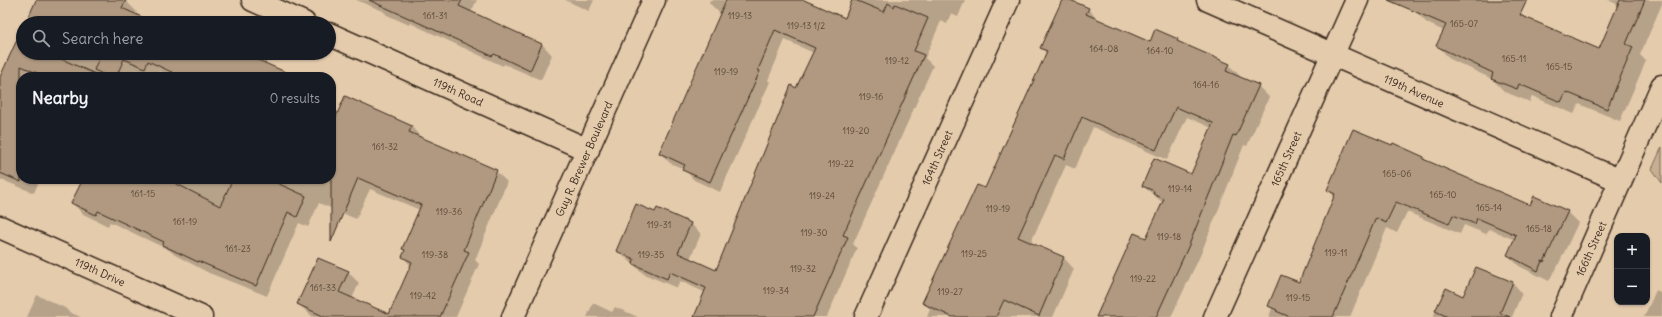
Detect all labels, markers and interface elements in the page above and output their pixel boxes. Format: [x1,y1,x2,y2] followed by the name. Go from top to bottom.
[423,10,447,21] house number: 161-31
[728,10,752,21] house number: 119-13
[16,16,336,60] search box
[1450,18,1479,29] house number: 165-07
[787,20,825,31] house number: 119-13 1/2
[30,27,52,49] icon: search
[62,29,143,48] text: Search here
[1090,43,1118,54] house number: 164-08
[1147,45,1174,56] house number: 164-10
[1502,53,1526,64] house number: 165-11
[885,55,909,66] house number: 119-12
[1546,61,1572,72] house number: 165-15
[714,66,738,77] house number: 119-19
[1382,71,1446,111] street label: 119th Avenue
[431,75,486,109] street label: 119th Road
[1193,79,1219,90] house number: 164-16
[32,87,88,109] text: Nearby
[270,90,320,107] text: 0 results
[859,91,883,102] house number: 119-16
[552,99,616,219] street label: Guy R. Brewer Boulevard
[843,125,869,136] house number: 119-20
[919,128,956,188] street label: 164th Street
[1268,129,1305,189] street label: 165th Street
[372,141,398,152] house number: 161-32
[828,158,854,169] house number: 119-22
[1383,168,1411,179] house number: 165-06
[1168,183,1192,194] house number: 119-14
[131,188,155,199] house number: 161-15
[1430,189,1457,200] house number: 165-10
[809,190,835,201] house number: 119-24
[1476,202,1502,213] house number: 165-14
[986,203,1010,214] house number: 119-19
[436,206,462,217] house number: 119-36
[173,216,197,227] house number: 161-19
[647,219,671,230] house number: 119-31
[1573,219,1610,279] street label: 166th Street
[1526,223,1552,234] house number: 165-18
[800,227,828,238] house number: 119-30
[1157,231,1181,242] house number: 119-18
[1614,233,1650,305] map controls
[1614,233,1650,269] button: +
[225,243,251,254] house number: 161-23
[1325,247,1347,258] house number: 119-11
[961,248,987,259] house number: 119-25
[422,249,448,260] house number: 119-38
[638,249,664,260] house number: 119-35
[73,255,127,289] street label: 119th Drive
[790,263,816,274] house number: 119-32
[1614,269,1650,305] button: −
[1130,273,1156,284] house number: 119-22
[310,282,336,293] house number: 161-33
[763,285,789,296] house number: 119-34
[937,286,963,297] house number: 119-27
[410,290,436,301] house number: 119-42
[1286,292,1310,303] house number: 119-15

